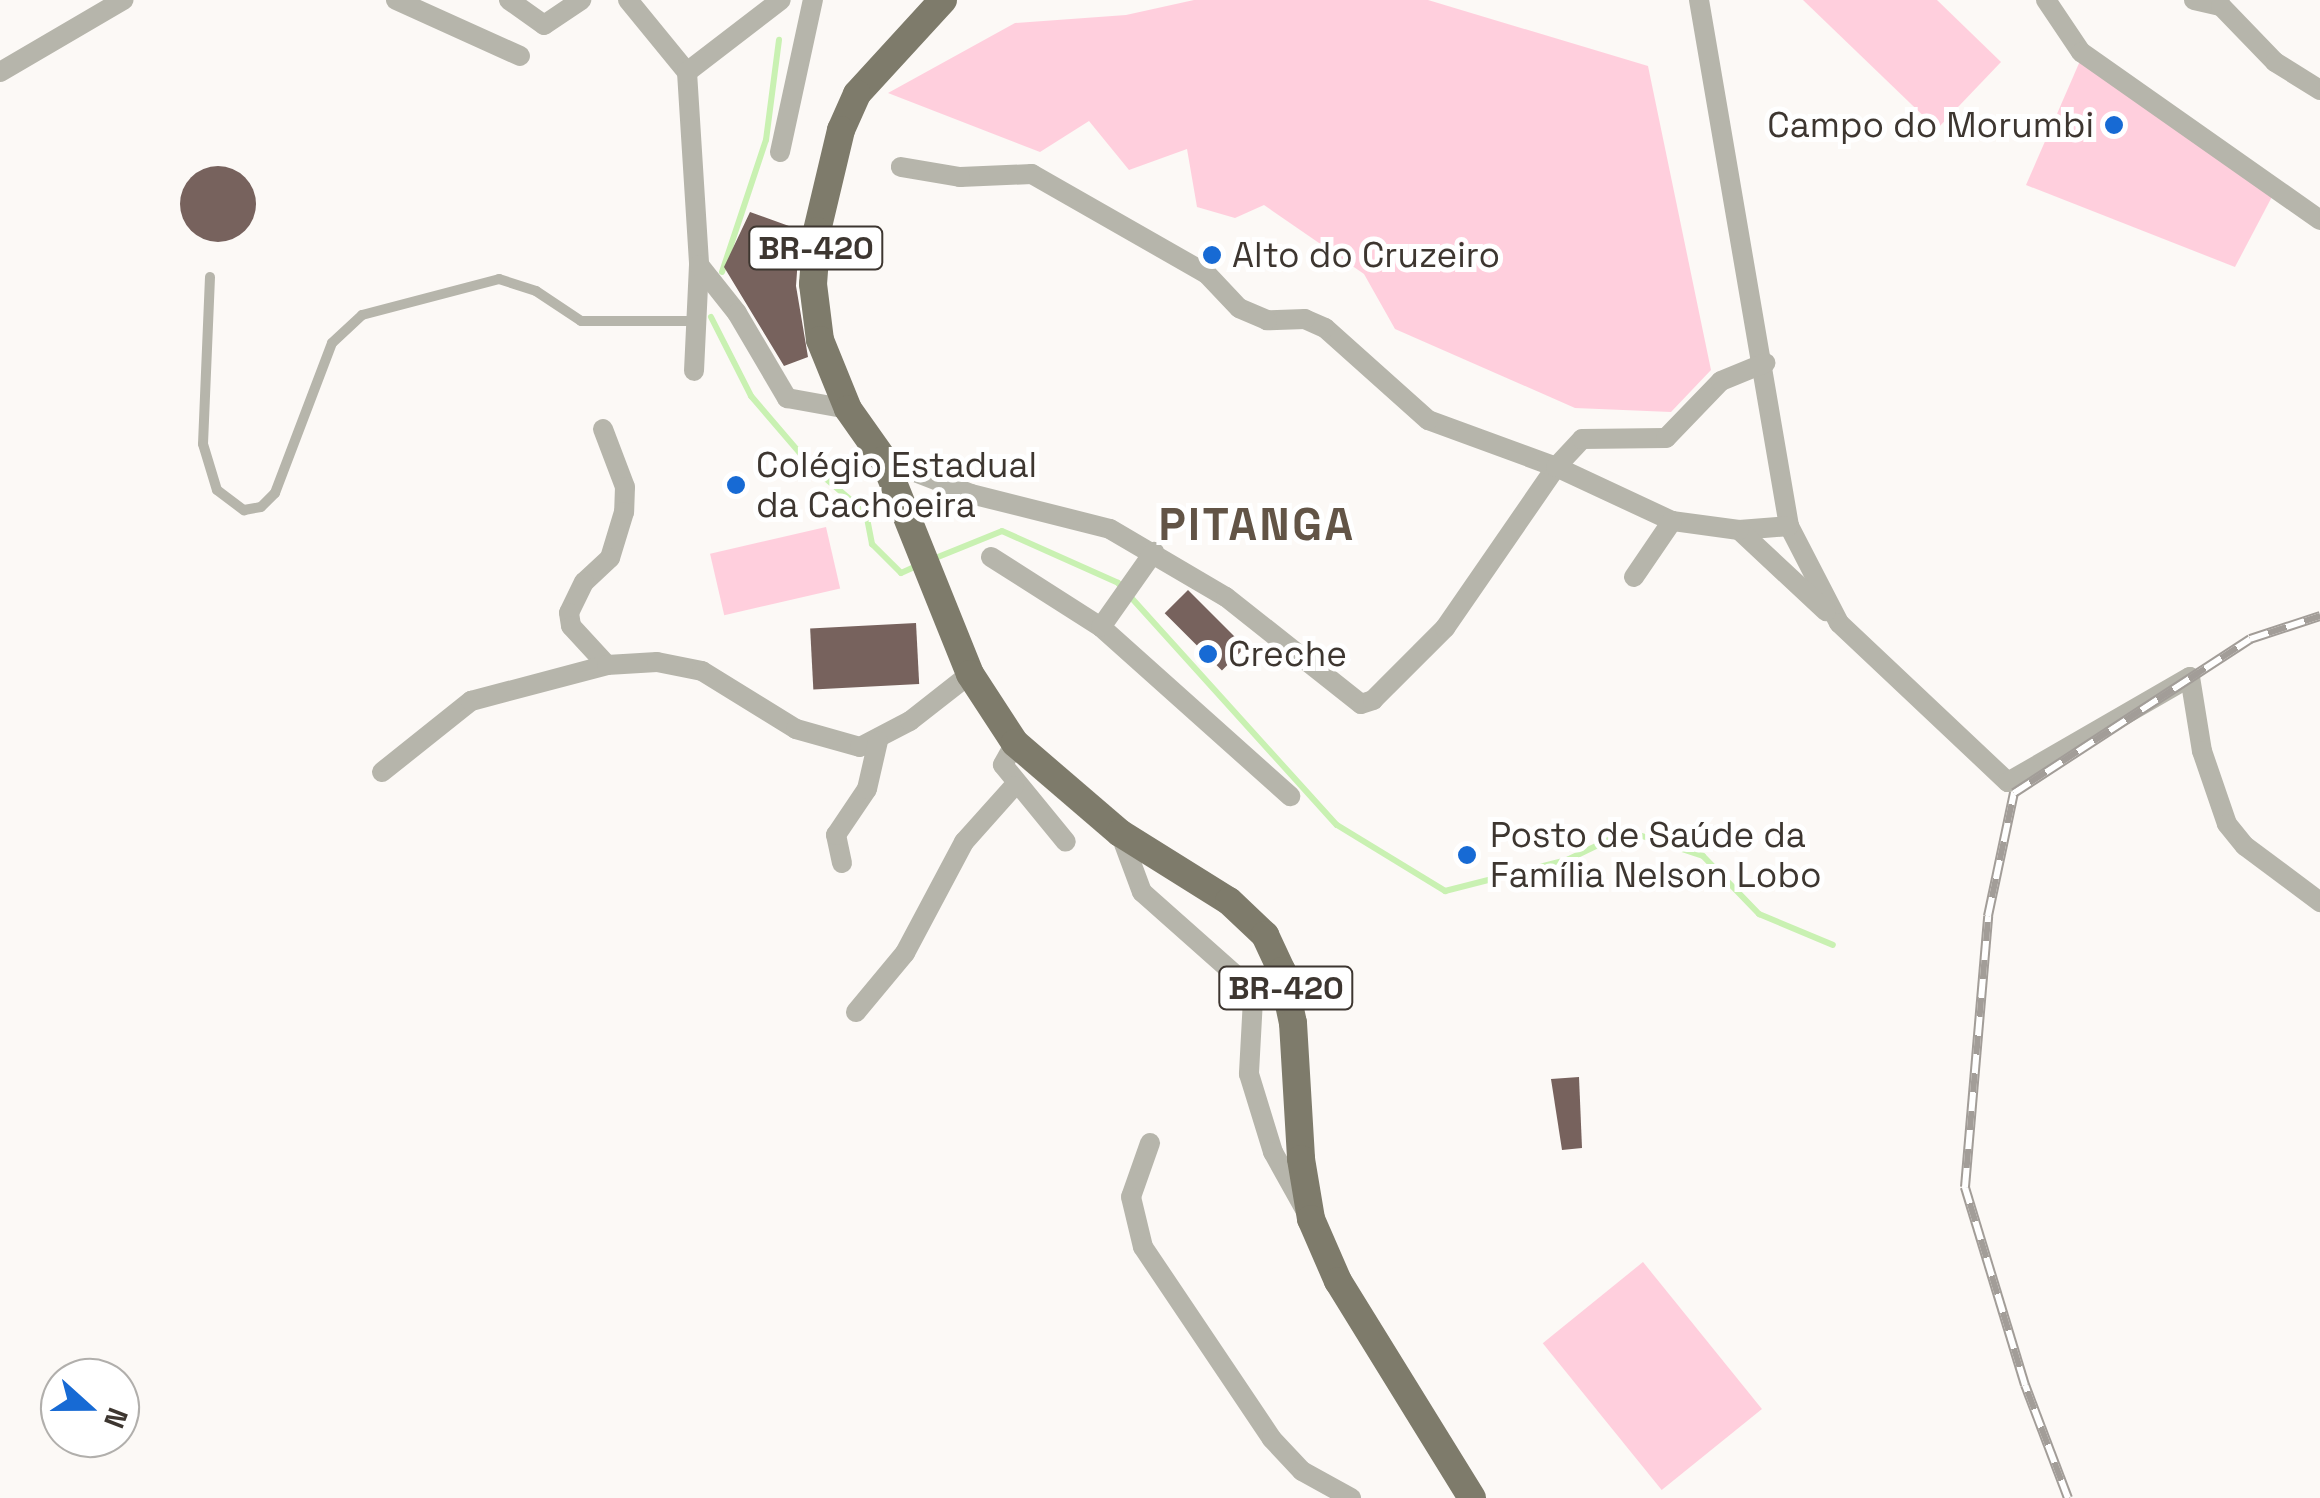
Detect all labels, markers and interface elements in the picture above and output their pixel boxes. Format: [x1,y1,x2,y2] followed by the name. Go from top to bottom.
[1767,104,2094,146] place label: Campo do Morumbi
[2103,114,2125,136] marker: Campo do Morumbi
[746,221,886,275] road number: BR-420
[1232,234,1500,276] place label: Alto do Cruzeiro
[1201,244,1223,266] marker: Alto do Cruzeiro
[756,444,1037,526] place label: Colégio Estadual da Cachoeira
[725,474,747,496] marker: Colégio Estadual da Cachoeira
[1158,498,1356,552] district label: PITANGA
[1228,633,1347,675] place label: Creche
[1197,643,1219,665] marker: Creche
[1490,814,1822,896] place label: Posto de Saúde da Família Nelson Lobo
[1454,842,1480,868] marker: Posto de Saúde da Família Nelson Lobo
[1216,961,1356,1015] road number: BR-420
[40,1358,140,1458] north arrow
[96,1403,136,1433] text: N

